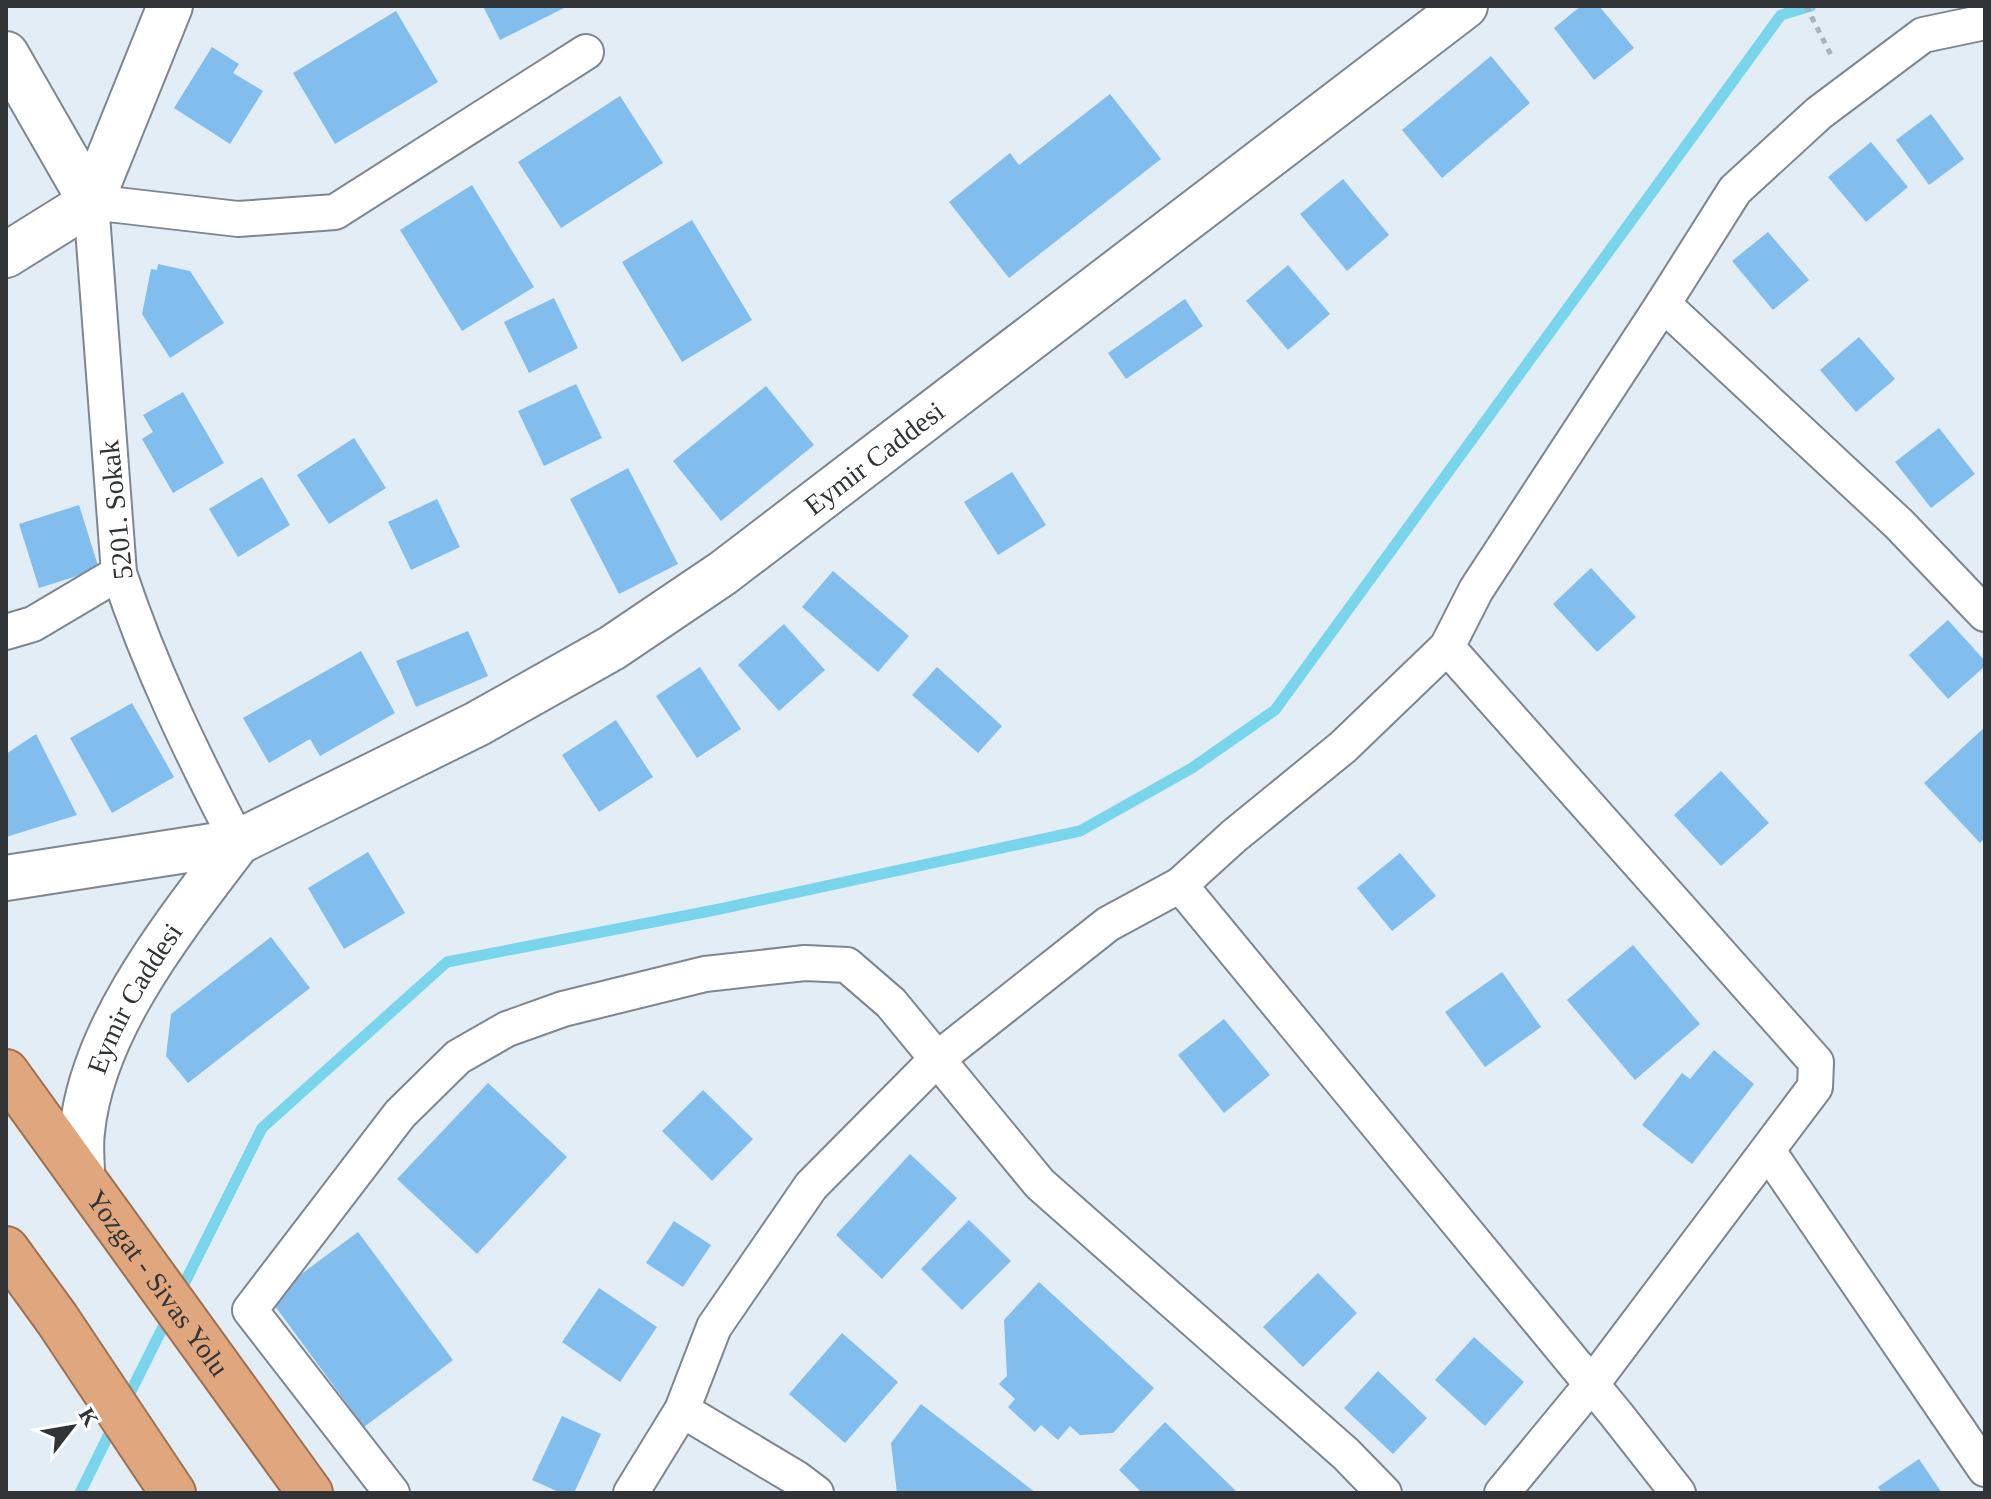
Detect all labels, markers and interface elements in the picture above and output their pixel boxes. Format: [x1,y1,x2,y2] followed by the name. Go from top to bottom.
[798,395,950,521] street label: Eymir Caddesi
[93,439,139,581] street label: 5201. Sokak
[80,917,188,1078] street label: Eymir Caddesi
[81,1184,236,1382] street label: Yozgat - Sivas Yolu
[32,1387,112,1467] north arrow
[74,1403,104,1431] text: K

